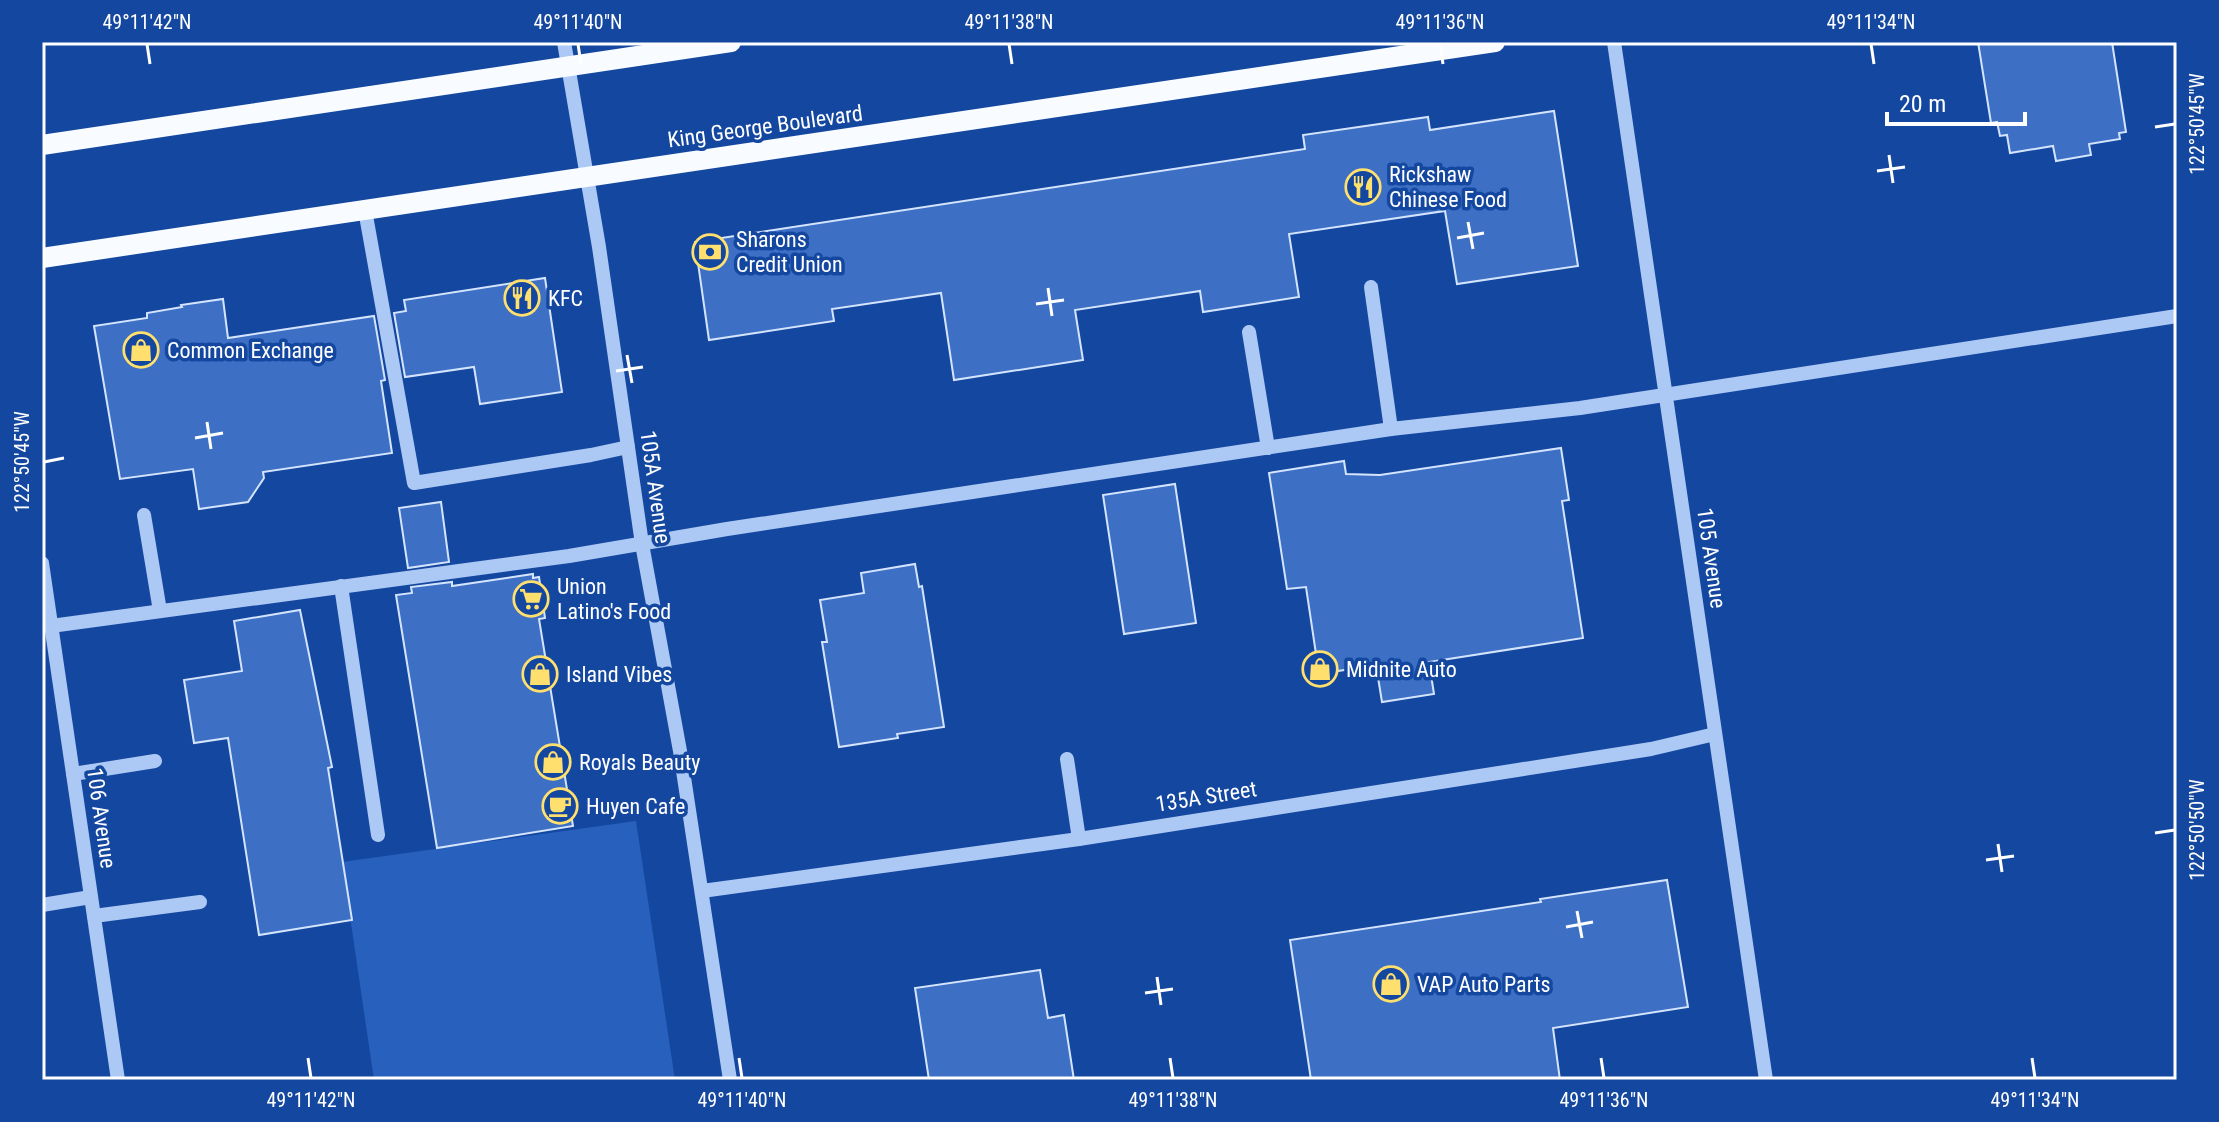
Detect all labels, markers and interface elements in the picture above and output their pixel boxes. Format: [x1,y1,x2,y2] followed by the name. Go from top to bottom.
[102,10,192,34] text: 49°11'42"N
[533,10,623,34] text: 49°11'40"N
[964,10,1054,34] text: 49°11'38"N
[1395,10,1485,34] text: 49°11'36"N
[1826,10,1916,34] text: 49°11'34"N
[2185,73,2209,175] text: 122°50'45"W
[1887,76,2025,126] scale bar
[1899,90,1946,118] text: 20 m
[666,100,864,153] street label: King George Boulevard
[1389,162,1507,212] place label: Rickshaw Chinese Food
[1344,168,1382,206] restaurant icon: Rickshaw Chinese Food
[736,227,843,277] place label: Sharons Credit Union
[691,233,729,271] bank icon: Sharons Credit Union
[503,279,541,317] restaurant icon: KFC
[548,286,583,311] place label: KFC
[122,331,160,369] shop icon: Common Exchange
[167,338,334,363] place label: Common Exchange
[10,411,34,513] text: 122°50'45"W
[635,429,676,545] street label: 105A Avenue
[1692,506,1731,610] street label: 105 Avenue
[557,574,671,624] place label: Union Latino's Food
[512,580,550,618] supermarket icon: Union Latino's Food
[1301,650,1339,688] shop icon: Midnite Auto
[521,655,559,693] shop icon: Island Vibes
[1346,657,1457,682] place label: Midnite Auto
[566,662,672,687] place label: Island Vibes
[534,743,572,781] shop icon: Royals Beauty
[579,750,700,775] place label: Royals Beauty
[82,766,121,870] street label: 106 Avenue
[1154,776,1258,817] street label: 135A Street
[2185,779,2209,881] text: 122°50'50"W
[541,787,579,825] cafe icon: Huyen Cafe
[586,794,685,819] place label: Huyen Cafe
[1372,965,1410,1003] shop icon: VAP Auto Parts
[1417,972,1550,997] place label: VAP Auto Parts
[266,1088,356,1112] text: 49°11'42"N
[697,1088,787,1112] text: 49°11'40"N
[1128,1088,1218,1112] text: 49°11'38"N
[1559,1088,1649,1112] text: 49°11'36"N
[1990,1088,2080,1112] text: 49°11'34"N

